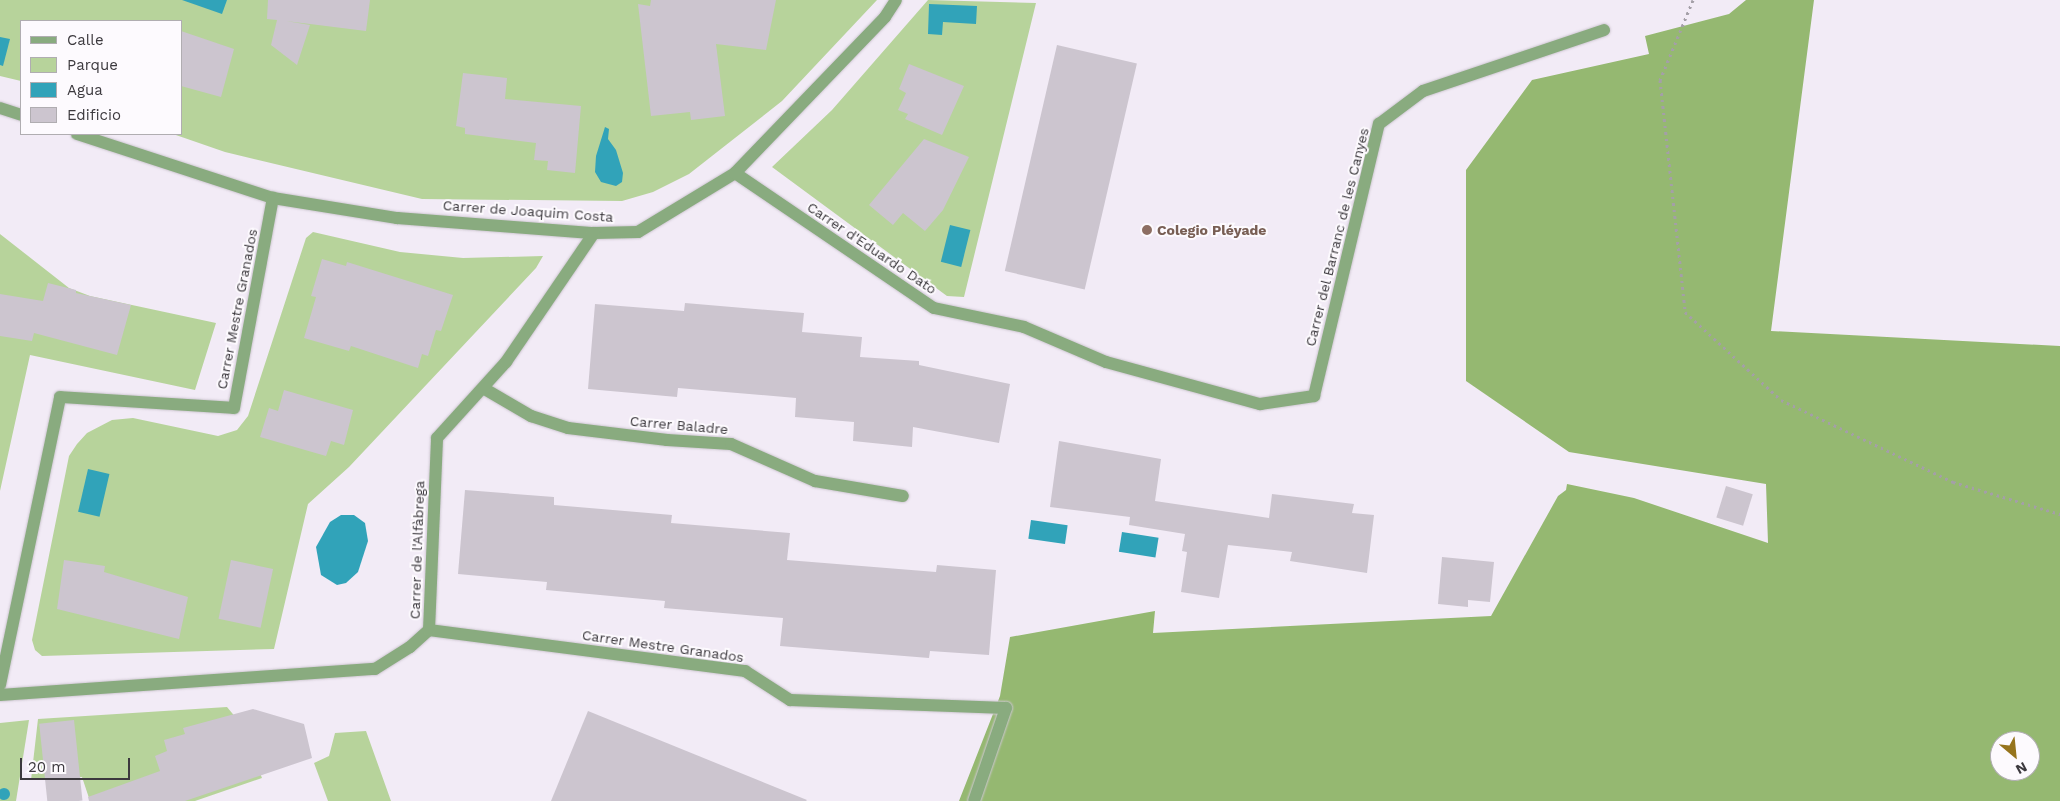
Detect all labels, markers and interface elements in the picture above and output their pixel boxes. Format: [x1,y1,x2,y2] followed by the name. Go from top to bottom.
[20,20,182,135] legend
[67,31,104,49] text: Calle
[67,56,118,74] text: Parque
[67,81,103,99] text: Agua
[67,106,121,124] text: Edificio
[1302,126,1372,348] street label: Carrer del Barranc de les Canyes
[442,197,614,225] street label: Carrer de Joaquim Costa
[804,198,940,298] street label: Carrer d'Eduardo Dato
[1157,222,1266,238] place label: Colegio Pléyade
[1141,224,1153,236] marker: Colegio Pléyade
[213,227,261,391] street label: Carrer Mestre Granados
[629,412,729,438] street label: Carrer Baladre
[406,480,428,620] street label: Carrer de l'Alfàbrega
[581,626,745,666] street label: Carrer Mestre Granados
[1990,731,2040,781] north arrow
[22,748,132,780] scale bar
[28,758,66,776] text: 20 m
[2013,759,2030,778] text: N

